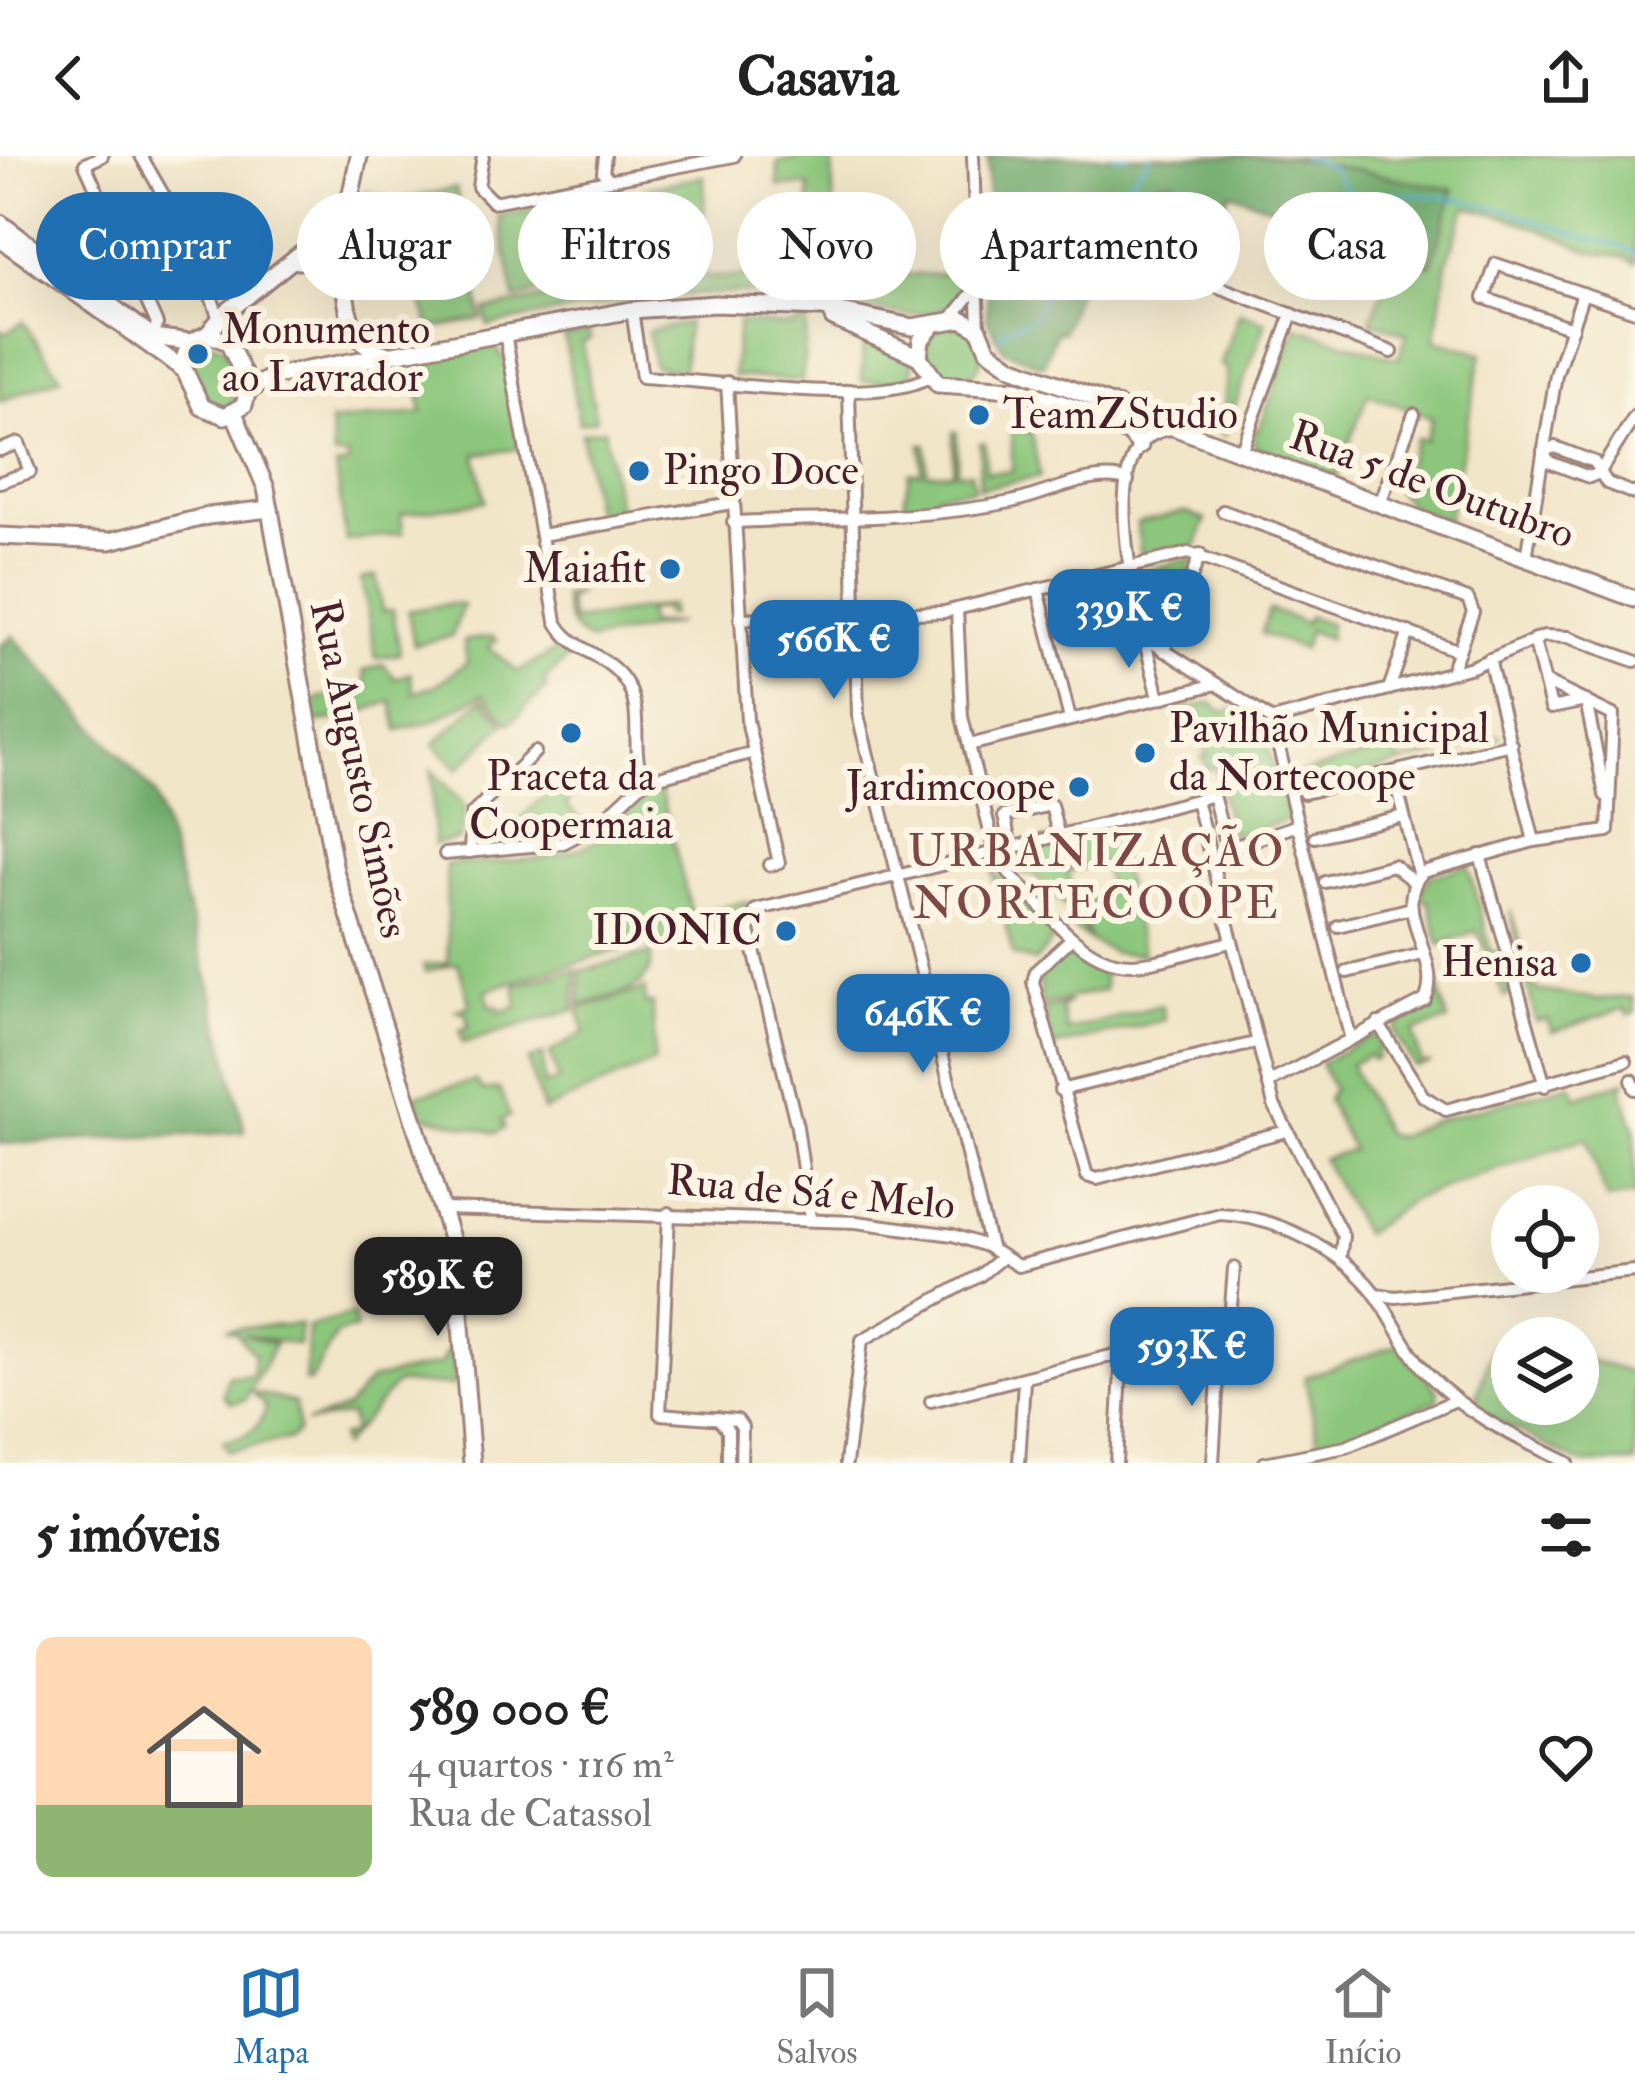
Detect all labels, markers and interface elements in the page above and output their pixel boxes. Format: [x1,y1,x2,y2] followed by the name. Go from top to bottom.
[737,44,898,112] text: Casavia
[36,45,102,111] icon: back
[1533,45,1599,111] icon: share
[36,192,273,300] chip: Comprar
[297,192,494,300] chip: Alugar
[518,192,713,300] chip: Filtros
[737,192,916,300] chip: Novo
[940,192,1240,300] chip: Apartamento
[1264,192,1428,300] chip: Casa
[222,304,430,404] place label: Monumento ao Lavrador
[185,341,211,367] marker: Monumento ao Lavrador
[1003,389,1238,441] place label: TeamZStudio
[966,402,992,428] marker: TeamZStudio
[1283,409,1581,561] street label: Rua 5 de Outubro
[663,445,859,497] place label: Pingo Doce
[626,458,652,484] marker: Pingo Doce
[523,543,646,595] place label: Maiafit
[657,556,683,582] marker: Maiafit
[1031,569,1227,671] pin: 339K €
[1075,583,1183,632] text: 339K €
[298,595,420,943] street label: Rua Augusto Simões
[736,600,932,702] pin: 566K €
[777,614,891,663] text: 566K €
[1169,703,1489,803] place label: Pavilhão Municipal da Nortecoope
[558,720,584,746] marker: Praceta da Coopermaia
[1132,740,1158,766] marker: Pavilhão Municipal da Nortecoope
[469,751,674,851] place label: Praceta da Coopermaia
[845,761,1055,813] place label: Jardimcoope
[1066,774,1092,800] marker: Jardimcoope
[908,824,1286,932] district label: URBANIZAÇÃO NORTECOOPE
[592,905,762,957] place label: IDONIC
[773,918,799,944] marker: IDONIC
[1441,937,1558,989] place label: Henisa
[1568,950,1594,976] marker: Henisa
[825,974,1021,1076] pin: 646K €
[864,988,982,1037] text: 646K €
[665,1155,957,1231] street label: Rua de Sá e Melo
[1491,1185,1599,1425] map controls
[1491,1185,1599,1293] button: locate
[340,1237,536,1339] pin: 589K €
[381,1251,495,1300] text: 589K €
[1094,1307,1290,1409] pin: 593K €
[1491,1317,1599,1425] button: layers
[1137,1321,1247,1370] text: 593K €
[1533,1502,1599,1568] icon: filters
[36,1503,220,1567] text: 5 imóveis
[408,1676,610,1740] text: 589 000 €
[132,1685,276,1829] icon: home
[1533,1724,1599,1790] icon: heart
[408,1740,674,1789] text: 4 quartos · 116 m²
[408,1789,652,1838] text: Rua de Catassol
[234,1960,309,2073] tab: Mapa
[776,1960,858,2073] tab: Salvos
[1325,1960,1401,2073] tab: Início

